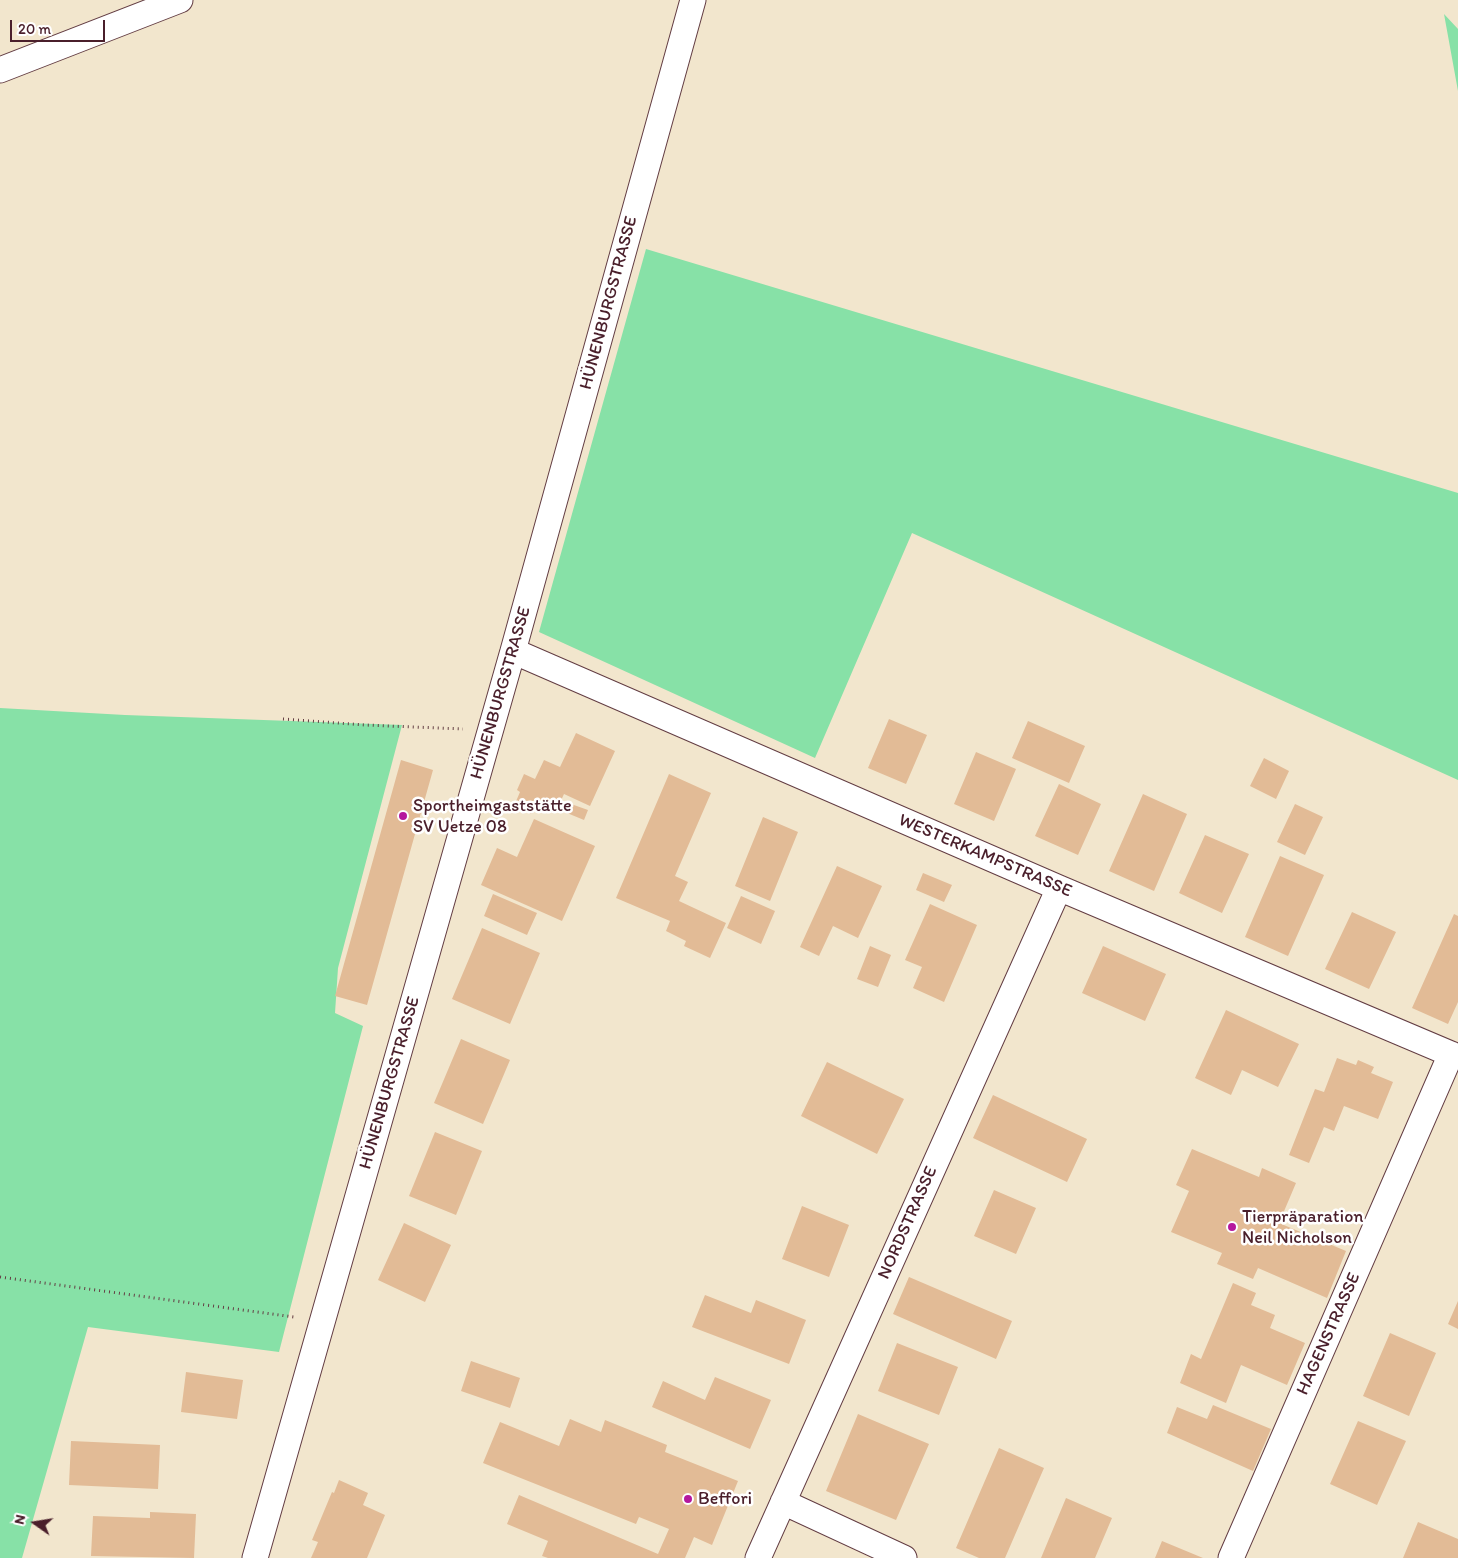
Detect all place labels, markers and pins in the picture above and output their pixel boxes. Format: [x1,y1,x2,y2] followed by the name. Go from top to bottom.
[413,795,572,838] place label: Sportheimgaststätte SV Uetze 08
[397,810,409,822] marker: Sportheimgaststätte SV Uetze 08
[1242,1206,1364,1248] place label: Tierpräparation Neil Nicholson
[1226,1221,1238,1233] marker: Tierpräparation Neil Nicholson
[698,1488,752,1510] place label: Beffori
[682,1493,694,1505] marker: Beffori

